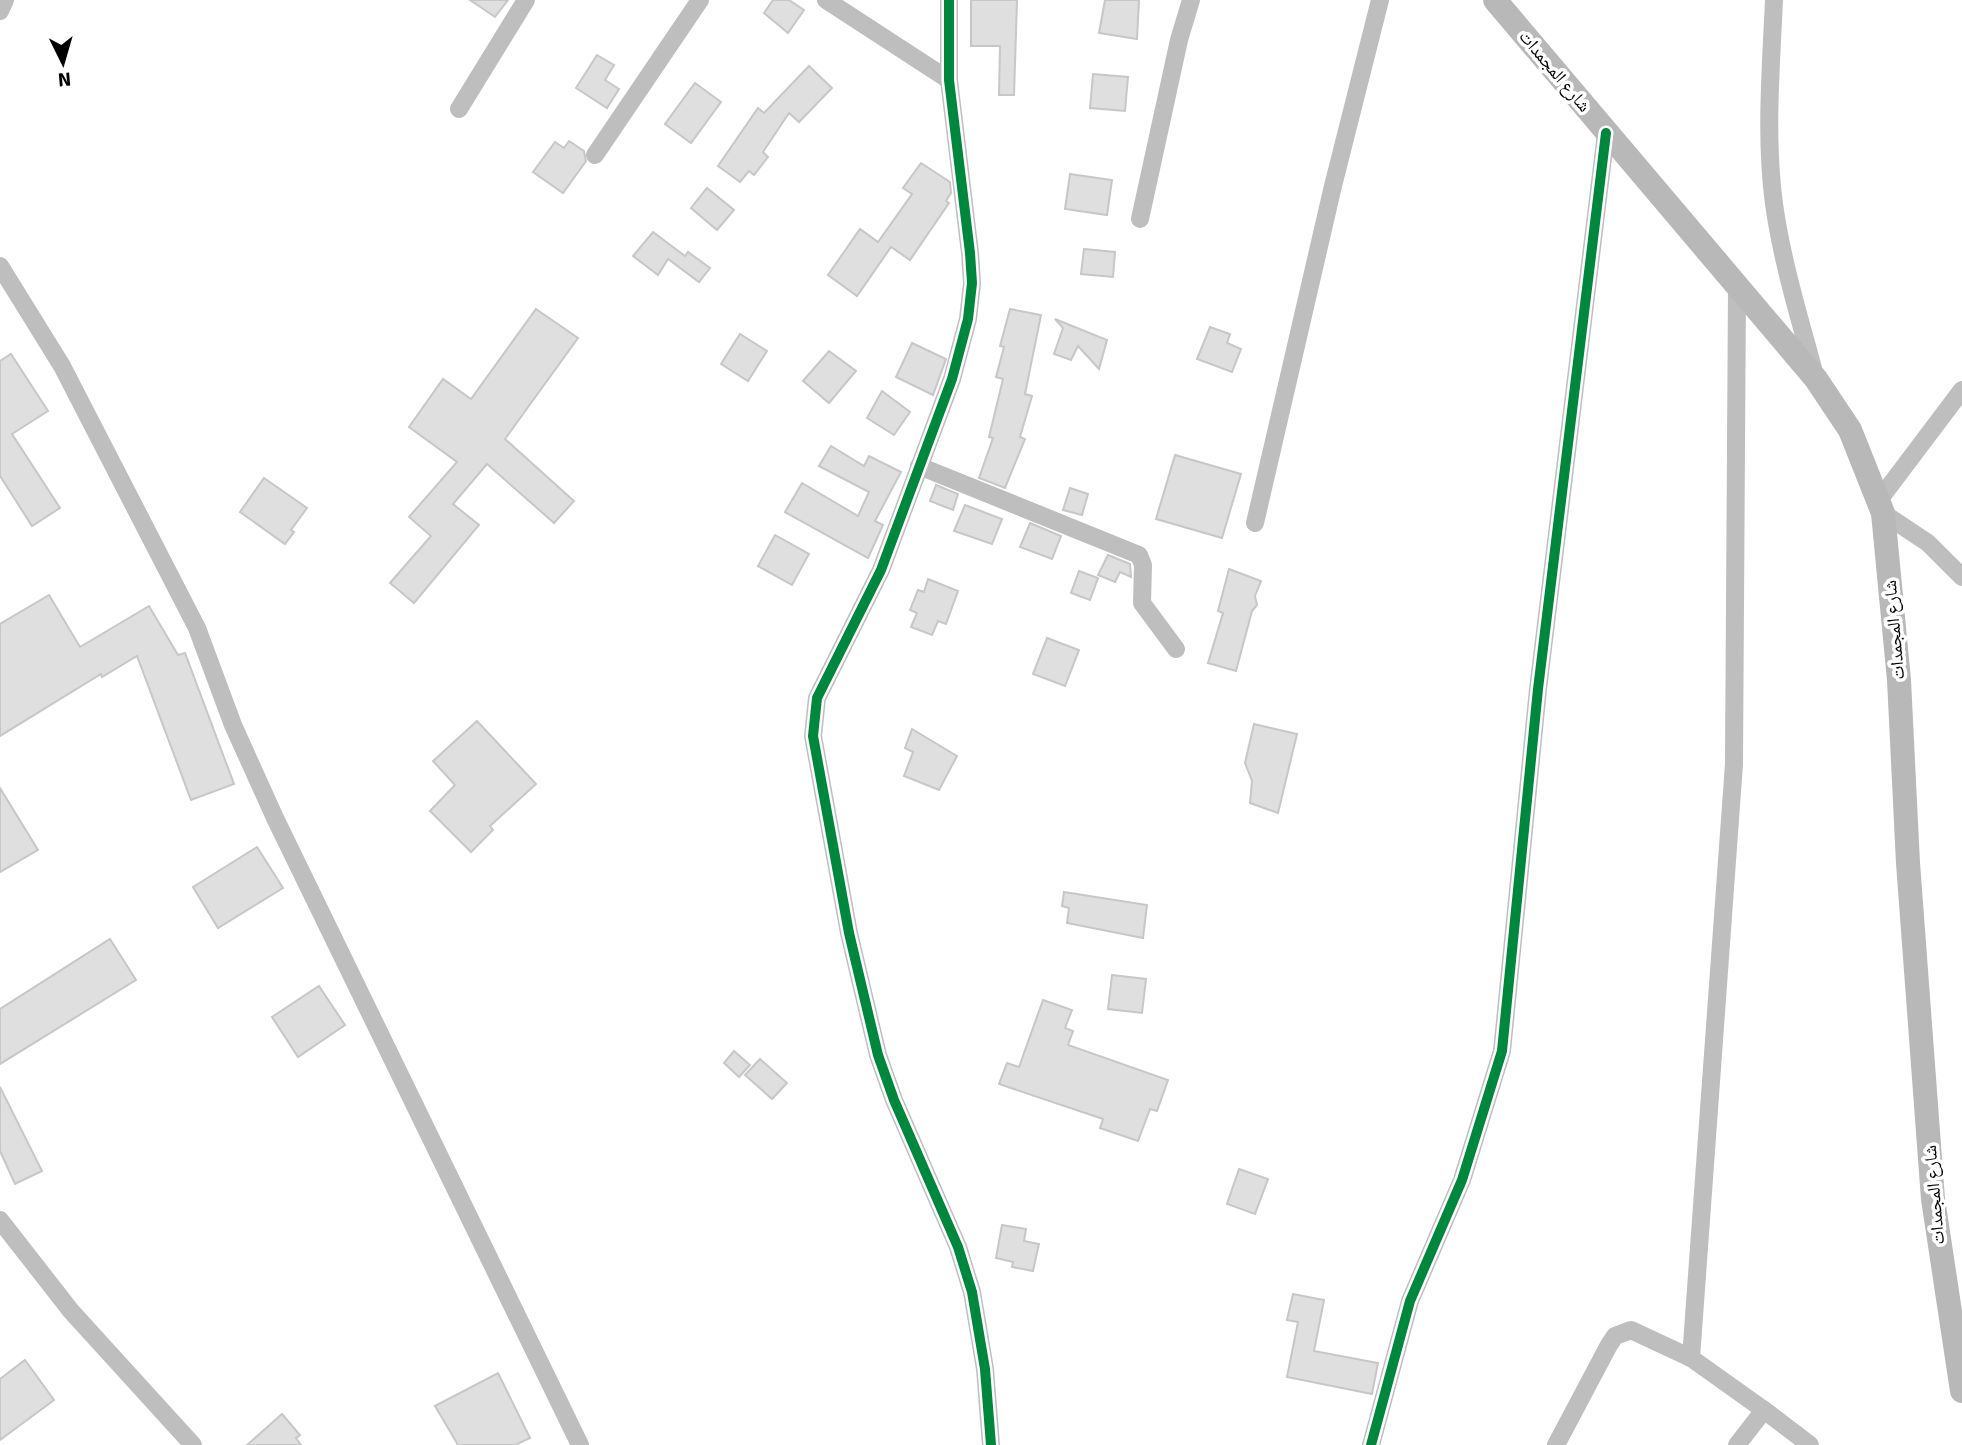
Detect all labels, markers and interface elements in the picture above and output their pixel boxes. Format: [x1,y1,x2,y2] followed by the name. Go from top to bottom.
[1514,26,1596,116] street label: شارع المجمدات
[28,28,98,98] north arrow
[57,66,72,91] text: N
[1879,579,1909,681] street label: شارع المجمدات
[1919,1144,1949,1246] street label: شارع المجمدات

